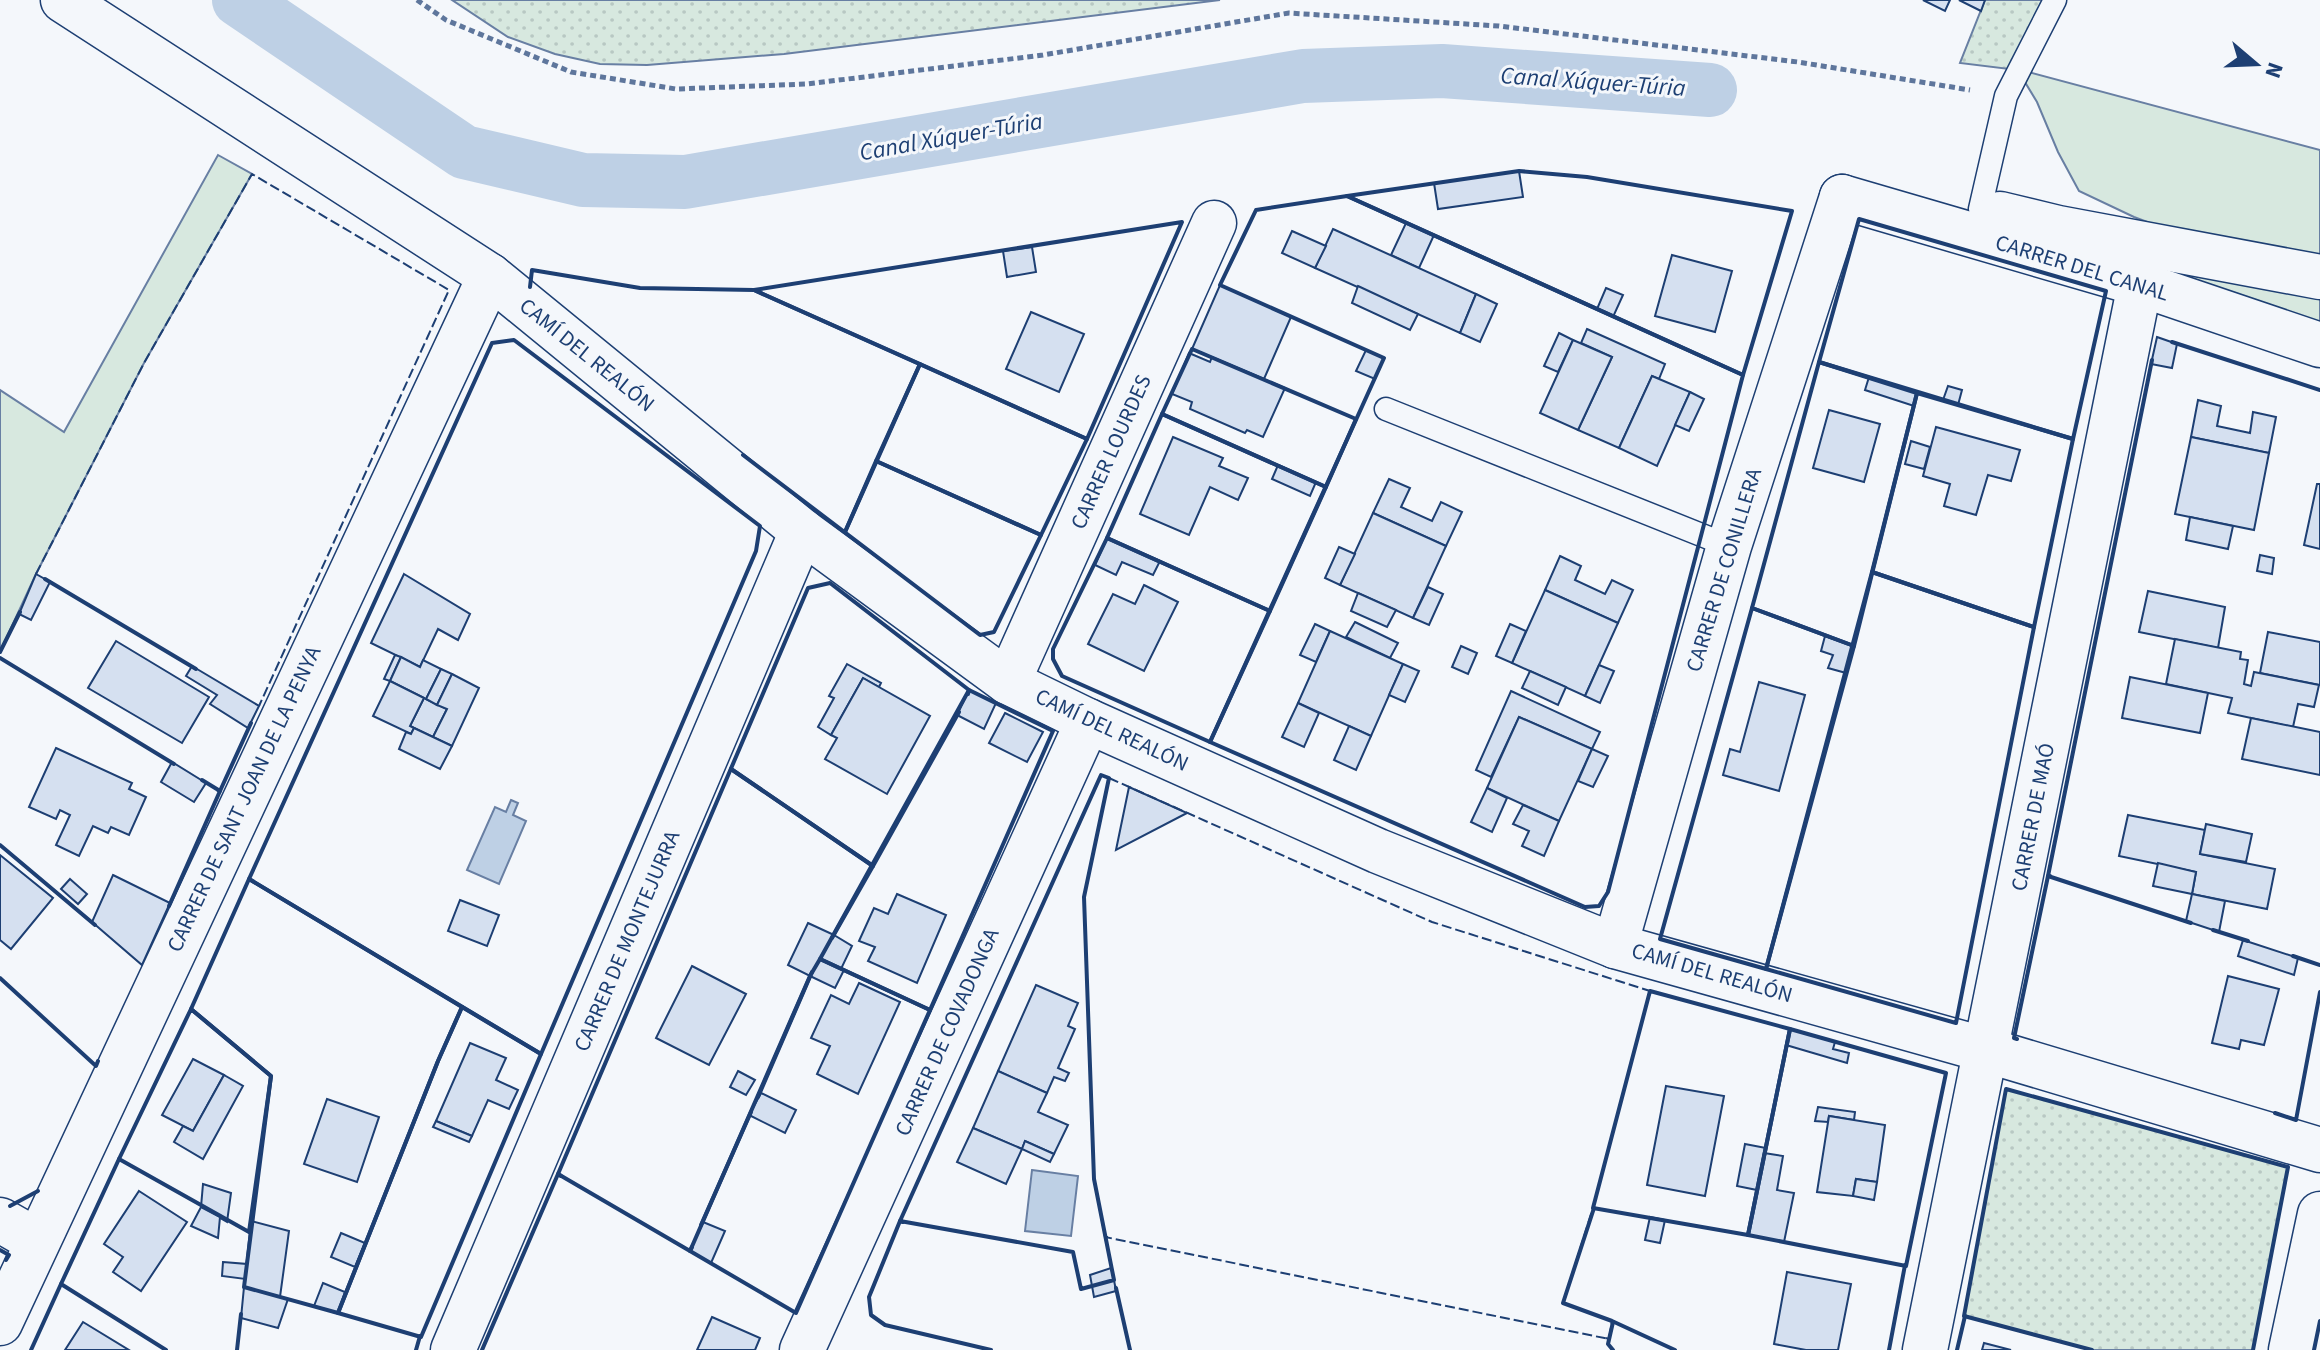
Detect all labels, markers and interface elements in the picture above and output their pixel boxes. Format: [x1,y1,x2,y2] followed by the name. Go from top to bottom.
[2216,24,2296,104] north arrow
[1499,58,1687,106] water label: Canal Xúquer-Túria
[2256,58,2291,82] text: N
[857,104,1046,170] water label: Canal Xúquer-Túria
[1991,226,2173,310] street label: CARRER DEL CANAL
[512,290,662,420] street label: CAMÍ DEL REALÓN
[1063,369,1159,535] street label: CARRER LOURDES
[1678,464,1770,676] street label: CARRER DE CONILLERA
[159,641,329,957] street label: CARRER DE SANT JOAN DE LA PENYA
[1030,680,1194,780] street label: CAMÍ DEL REALÓN
[2003,740,2063,894] street label: CARRER DE MAÓ
[566,825,688,1057] street label: CARRER DE MONTEJURRA
[887,923,1007,1141] street label: CARRER DE COVADONGA
[1628,935,1796,1011] street label: CAMÍ DEL REALÓN

